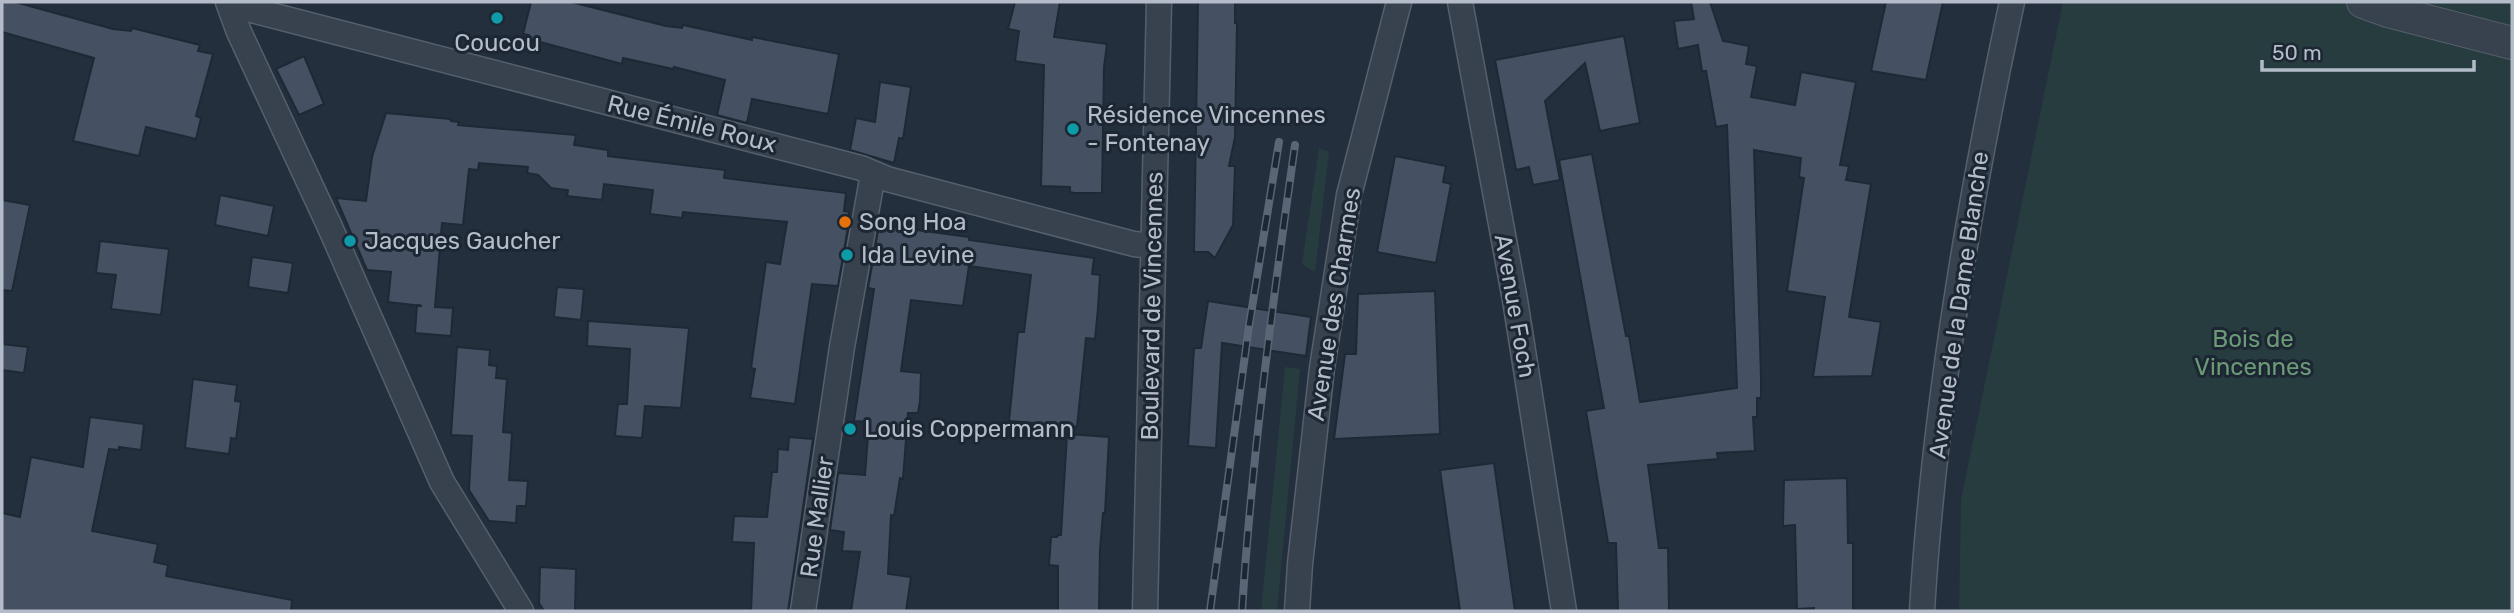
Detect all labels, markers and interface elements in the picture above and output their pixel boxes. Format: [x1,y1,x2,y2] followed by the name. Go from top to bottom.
[489,10,505,26] marker: Coucou
[2262,28,2474,72] scale bar
[454,29,540,57] place label: Coucou
[2272,40,2322,65] text: 50 m
[605,89,779,159] street label: Rue Émile Roux
[1087,101,1326,157] place label: Résidence Vincennes - Fontenay
[1065,121,1081,137] marker: Résidence Vincennes - Fontenay
[1924,150,1994,460] street label: Avenue de la Dame Blanche
[1136,171,1168,441] street label: Boulevard de Vincennes
[1302,185,1366,423] street label: Avenue des Charmes
[859,208,967,236] place label: Song Hoa
[837,214,853,230] marker: Song Hoa
[364,227,560,255] place label: Jacques Gaucher
[1489,232,1541,380] street label: Avenue Foch
[342,233,358,249] marker: Jacques Gaucher
[861,241,974,269] place label: Ida Levine
[839,247,855,263] marker: Ida Levine
[2194,325,2312,381] park label: Bois de Vincennes
[864,415,1074,443] place label: Louis Coppermann
[842,421,858,437] marker: Louis Coppermann
[795,455,839,579] street label: Rue Mallier

